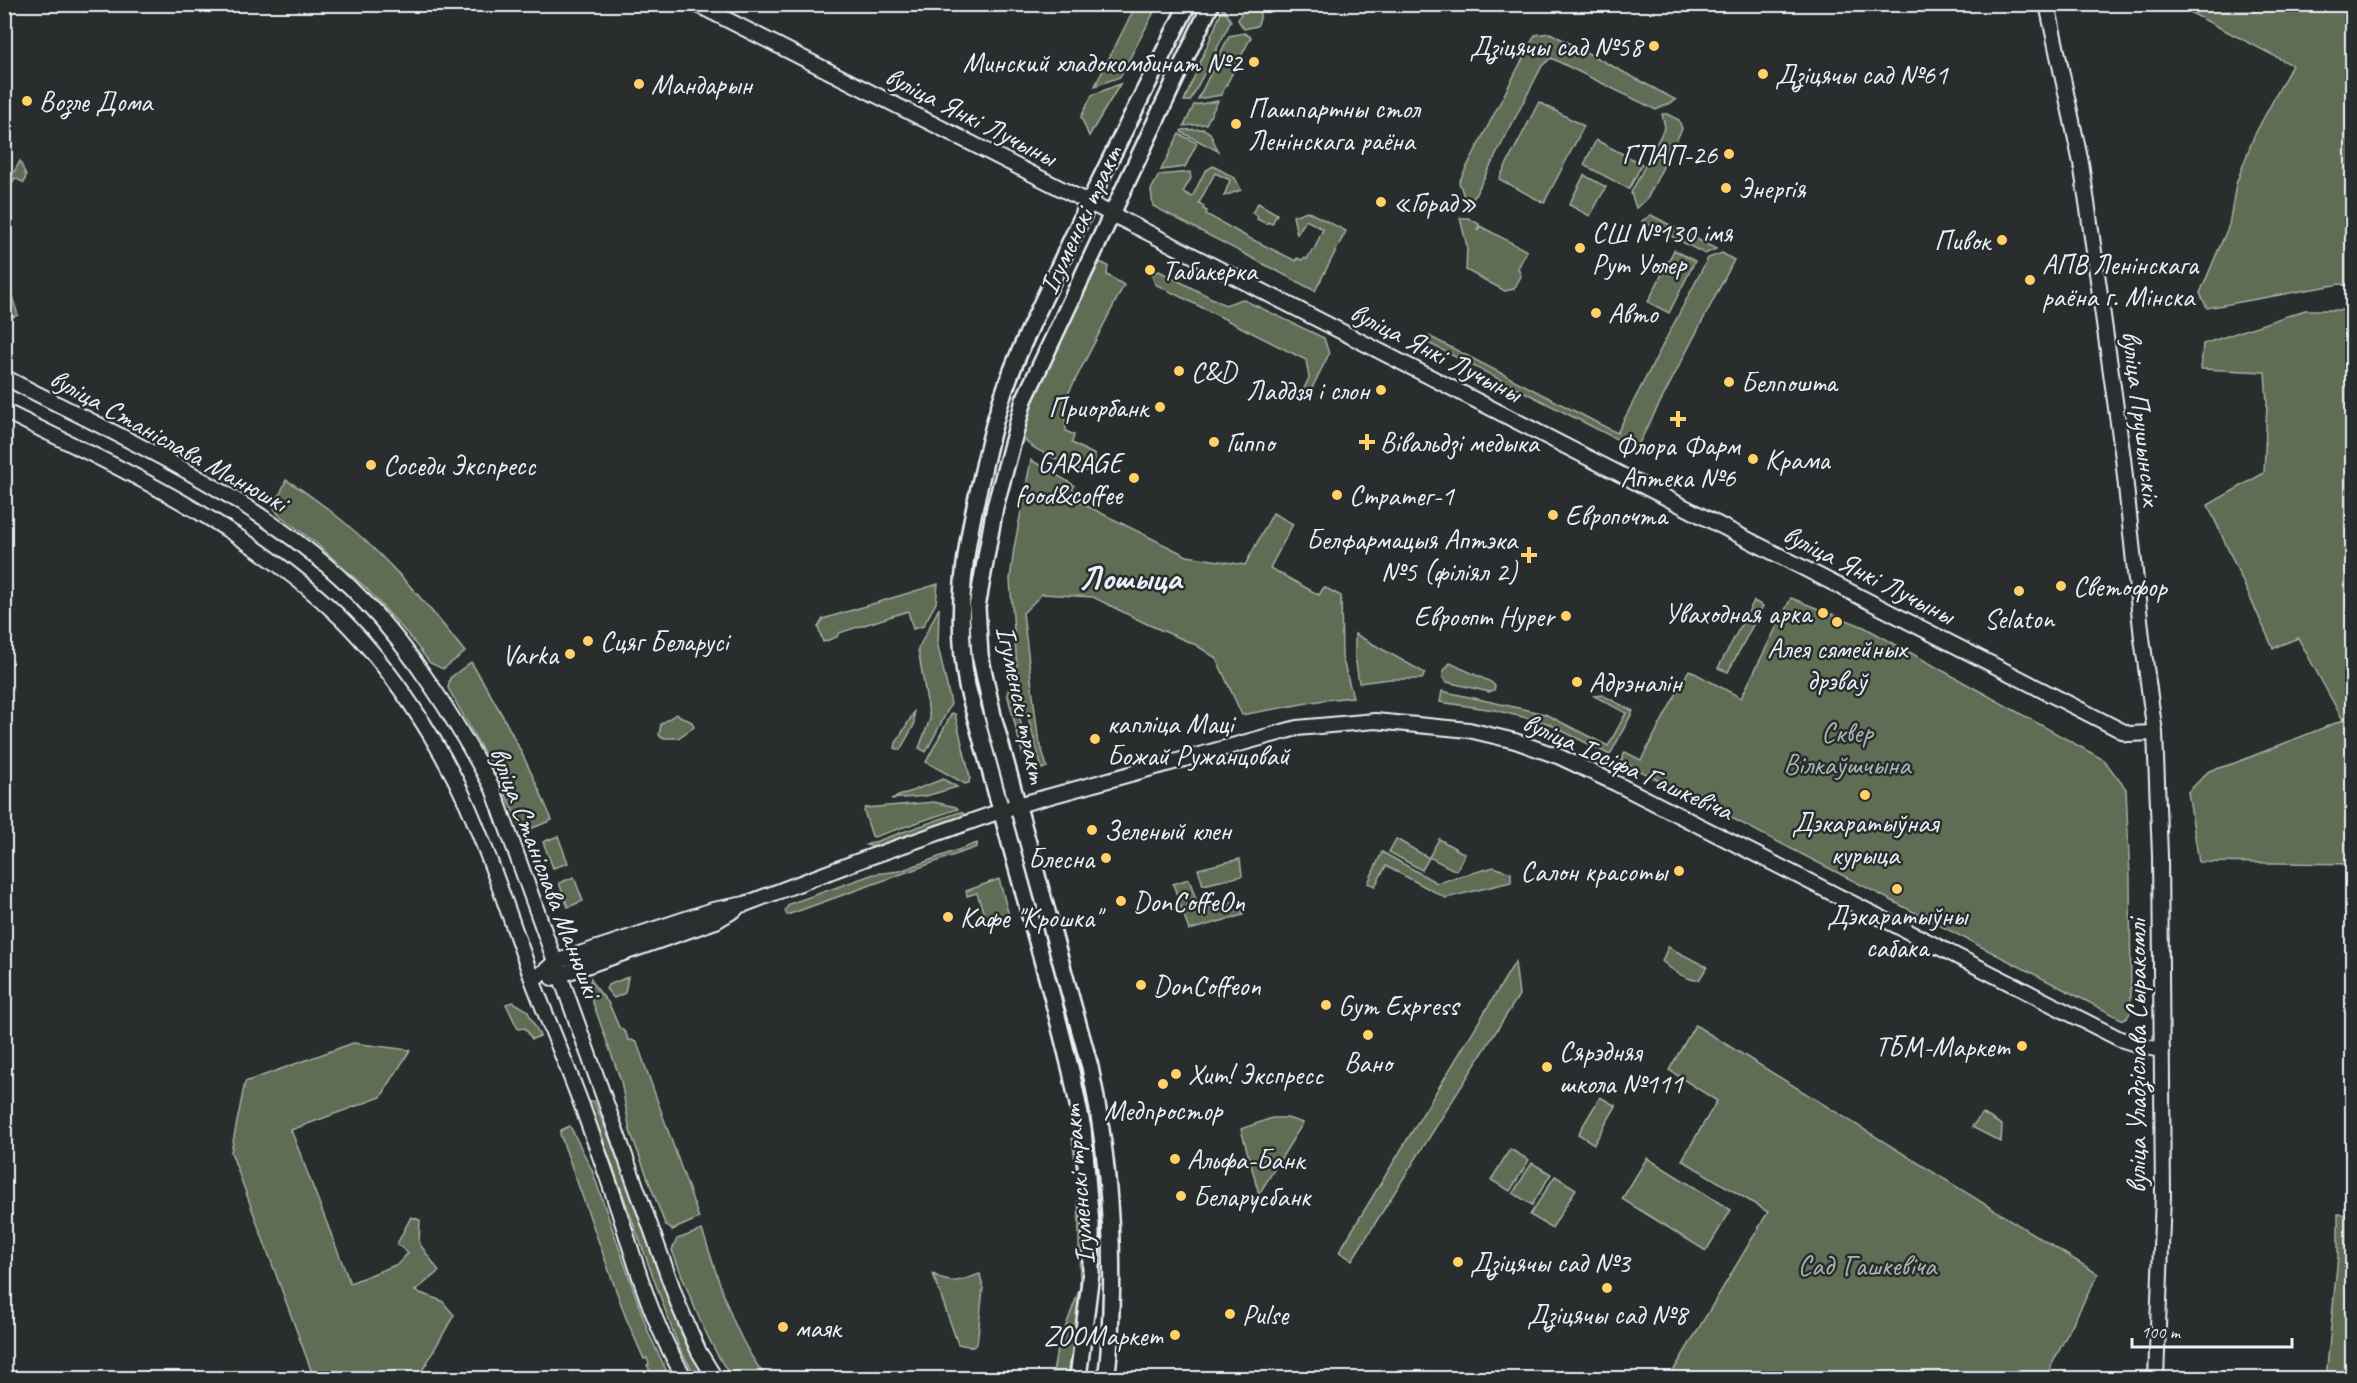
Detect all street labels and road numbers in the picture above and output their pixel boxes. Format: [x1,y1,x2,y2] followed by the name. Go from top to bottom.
[880,58,1064,175] street label: вуліца Янкі Лучыны
[1030,139,1130,300] street label: Ігуменскі тракт
[1345,294,1529,411] street label: вуліца Янкі Лучыны
[2114,329,2170,510] street label: вуліца Прушынскіх
[44,360,297,522] street label: вуліца Станіслава Манюшкі
[1778,516,1962,633] street label: вуліца Янкі Лучыны
[988,622,1056,787] street label: Ігуменскі тракт
[1518,704,1740,829] street label: вуліца Іосіфа Гашкевіча
[482,742,611,1006] street label: вуліца Станіслава Манюшкі
[2119,915,2155,1193] street label: вуліца Уладзіслава Сыракомлі
[1053,1102,1102,1266] street label: Ігуменскі тракт

